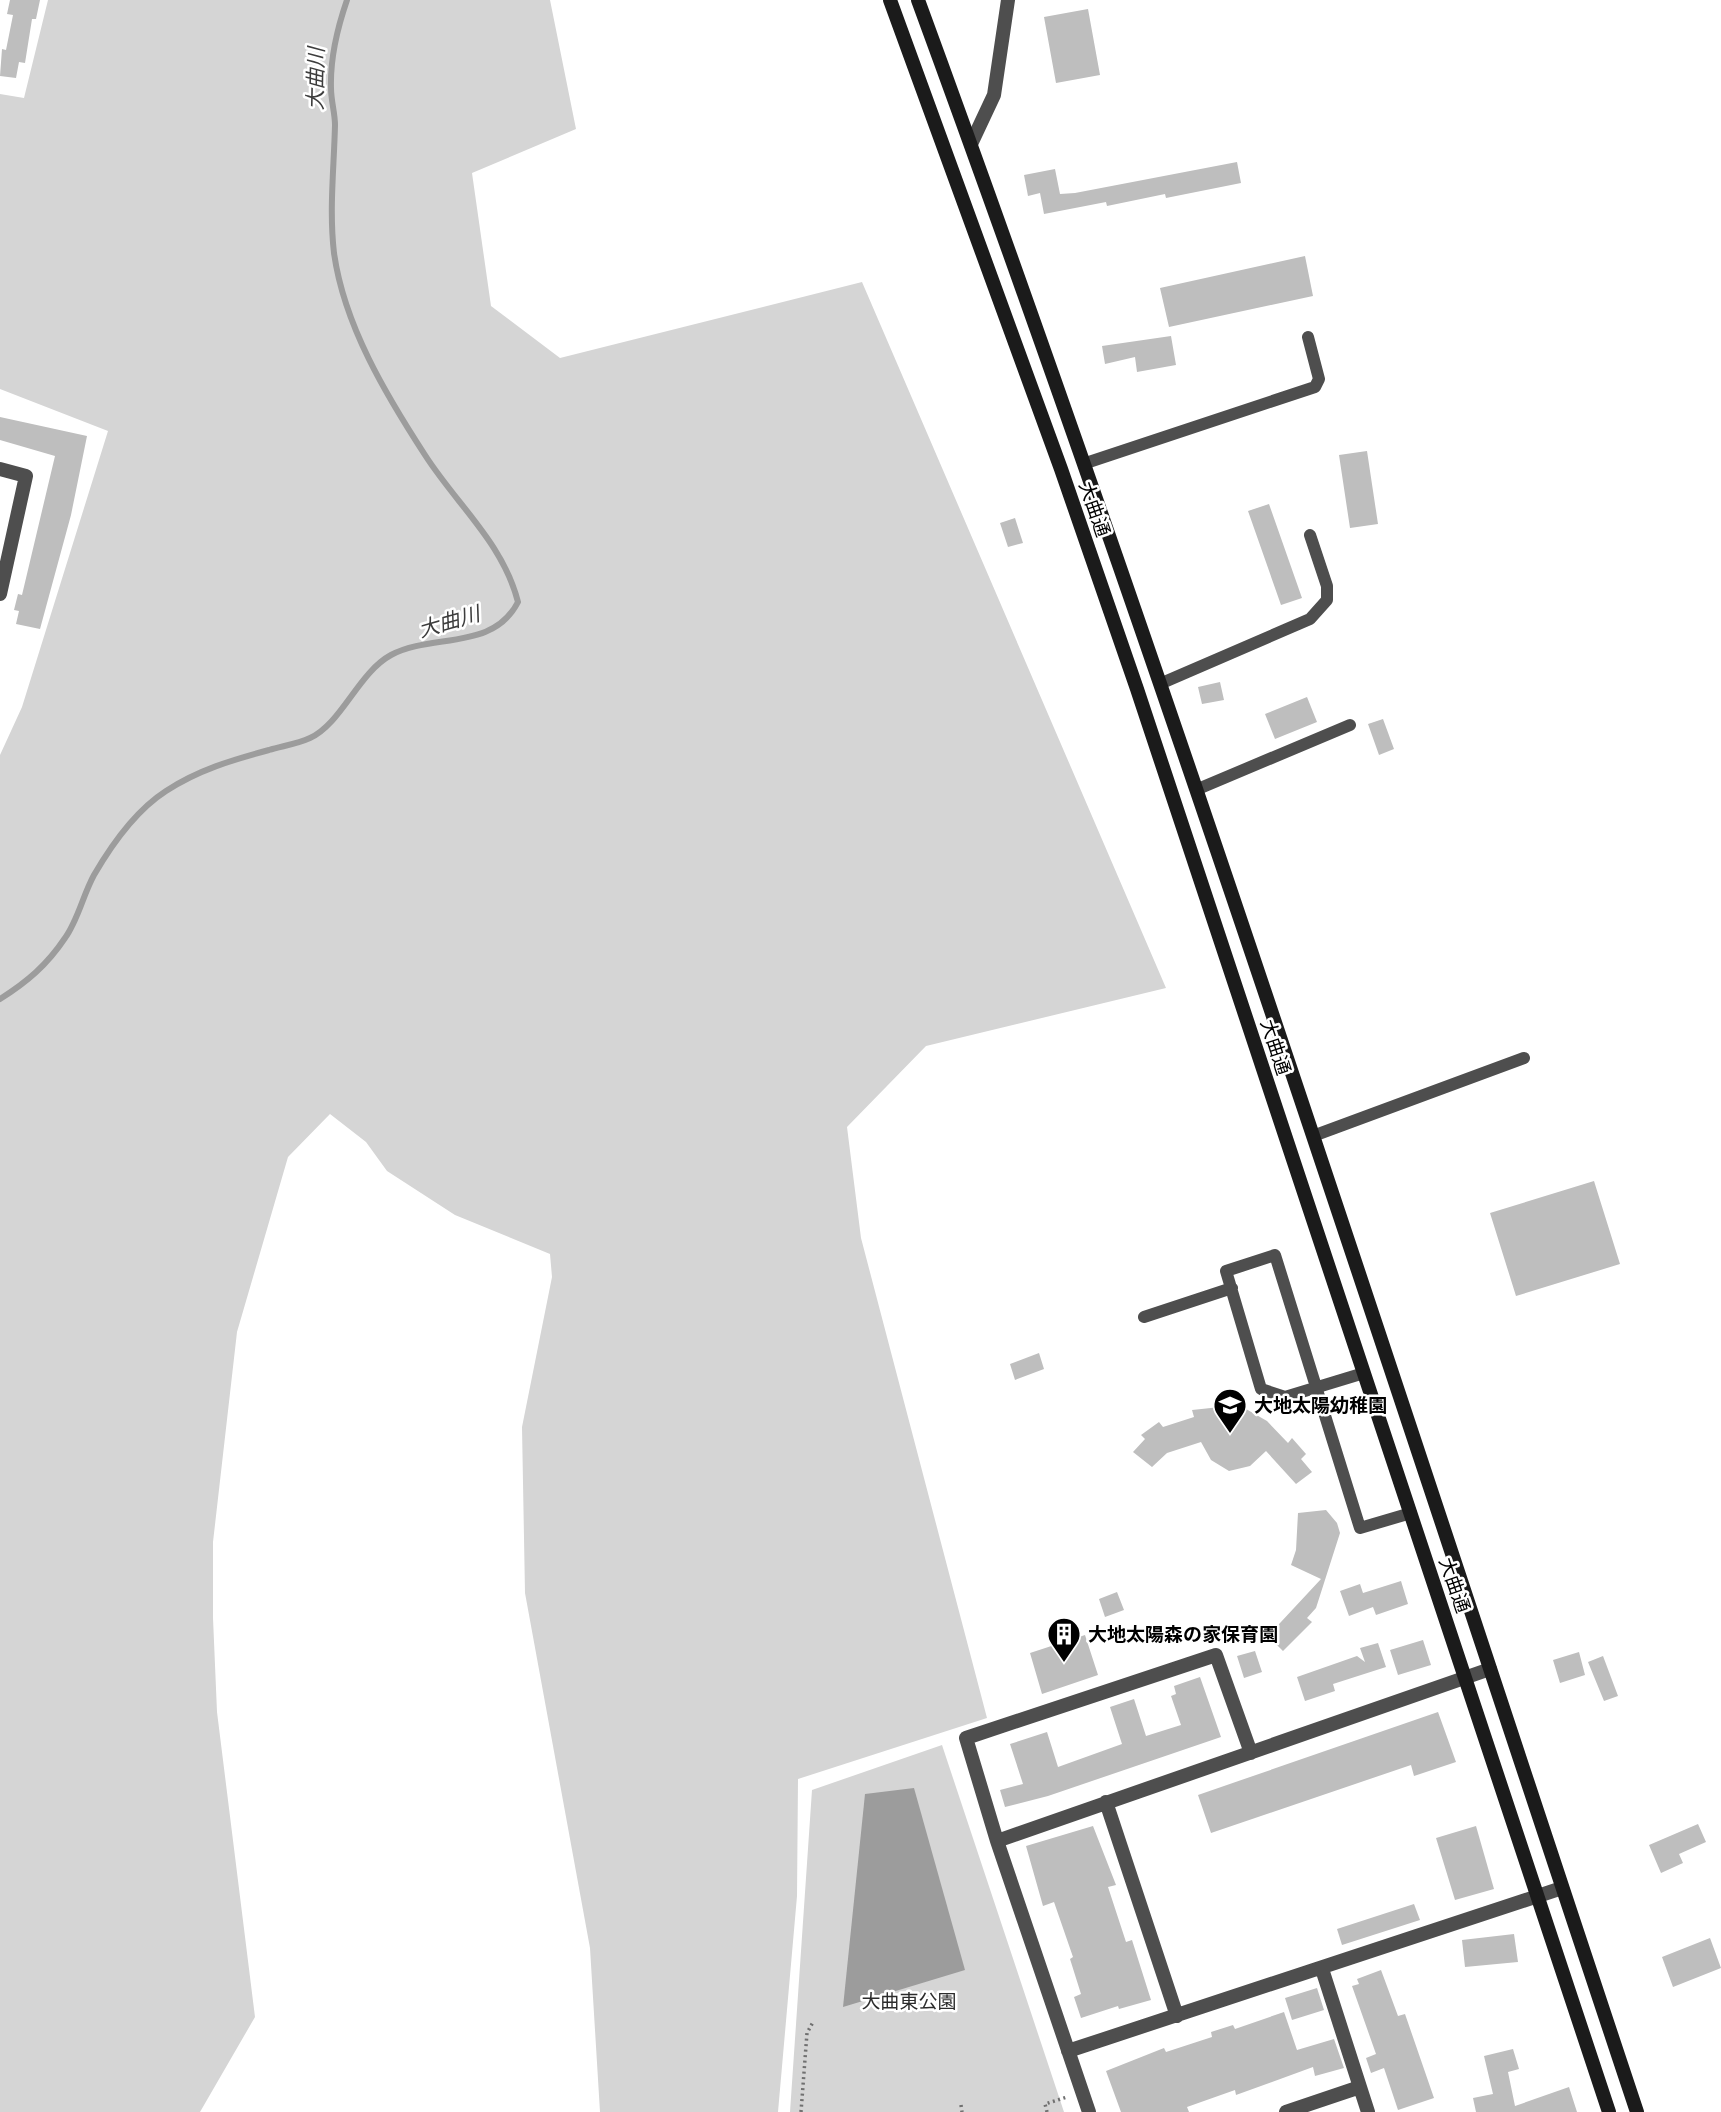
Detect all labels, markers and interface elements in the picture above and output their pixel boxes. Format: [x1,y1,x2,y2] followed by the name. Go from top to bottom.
[300,45,330,111] water label: 大曲川
[1073,478,1117,540] street label: 大曲通
[415,598,485,643] water label: 大曲川
[1255,1016,1297,1078] street label: 大曲通
[1211,1386,1249,1435] school or university icon: 大地太陽幼稚園
[1254,1392,1387,1418] place label: 大地太陽幼稚園
[1433,1554,1477,1616] street label: 大曲通
[1045,1615,1083,1664] building icon: 大地太陽森の家保育園
[1088,1621,1278,1647] place label: 大地太陽森の家保育園
[861,1988,957,2014] park label: 大曲東公園

